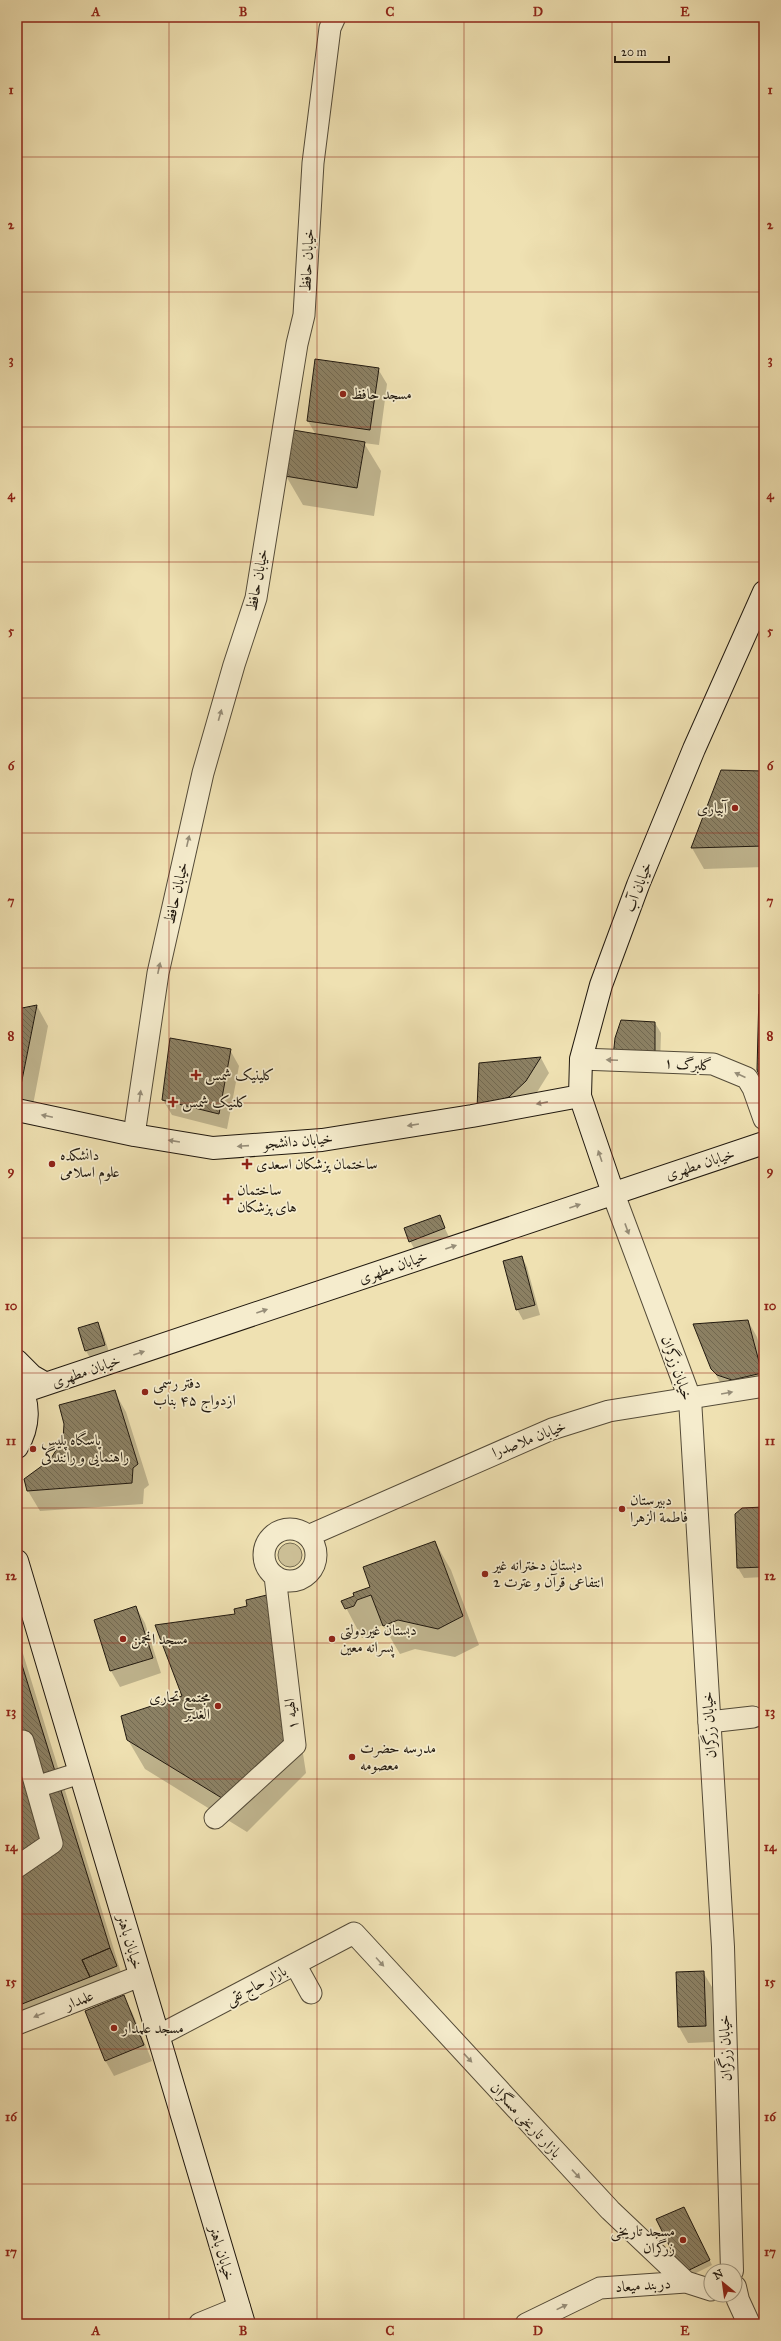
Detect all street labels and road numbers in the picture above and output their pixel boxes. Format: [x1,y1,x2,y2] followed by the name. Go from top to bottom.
[296,228,318,292] street label: خیابان حافظ
[242,547,272,613] street label: خیابان حافظ
[620,859,656,915] street label: خیابان آب
[160,860,192,926] street label: خیابان حافظ
[664,1053,712,1075] street label: گلبرگ ۱
[260,1129,334,1153] street label: خیابان دانشجو
[663,1144,737,1185] street label: خیابان مطهری
[356,1247,430,1288] street label: خیابان مطهری
[658,1333,697,1403] street label: خیابان زرگران
[49,1351,123,1392] street label: خیابان مطهری
[489,1417,569,1461] street label: خیابان ملاصدرا
[697,1691,720,1759] street label: خیابان زرگران
[280,1697,302,1731] street label: الهیه ۱
[113,1911,147,1972] street label: خیابان باهنر
[222,1961,292,2012] street label: بازار حاج تقی
[60,1986,96,2015] street label: علمدار
[714,2014,735,2082] street label: خیابان زرگران
[485,2079,565,2163] street label: بازار تاریخی مسگران
[205,2222,239,2283] street label: خیابان باهنر
[615,2274,671,2296] street label: دربند میعاد

